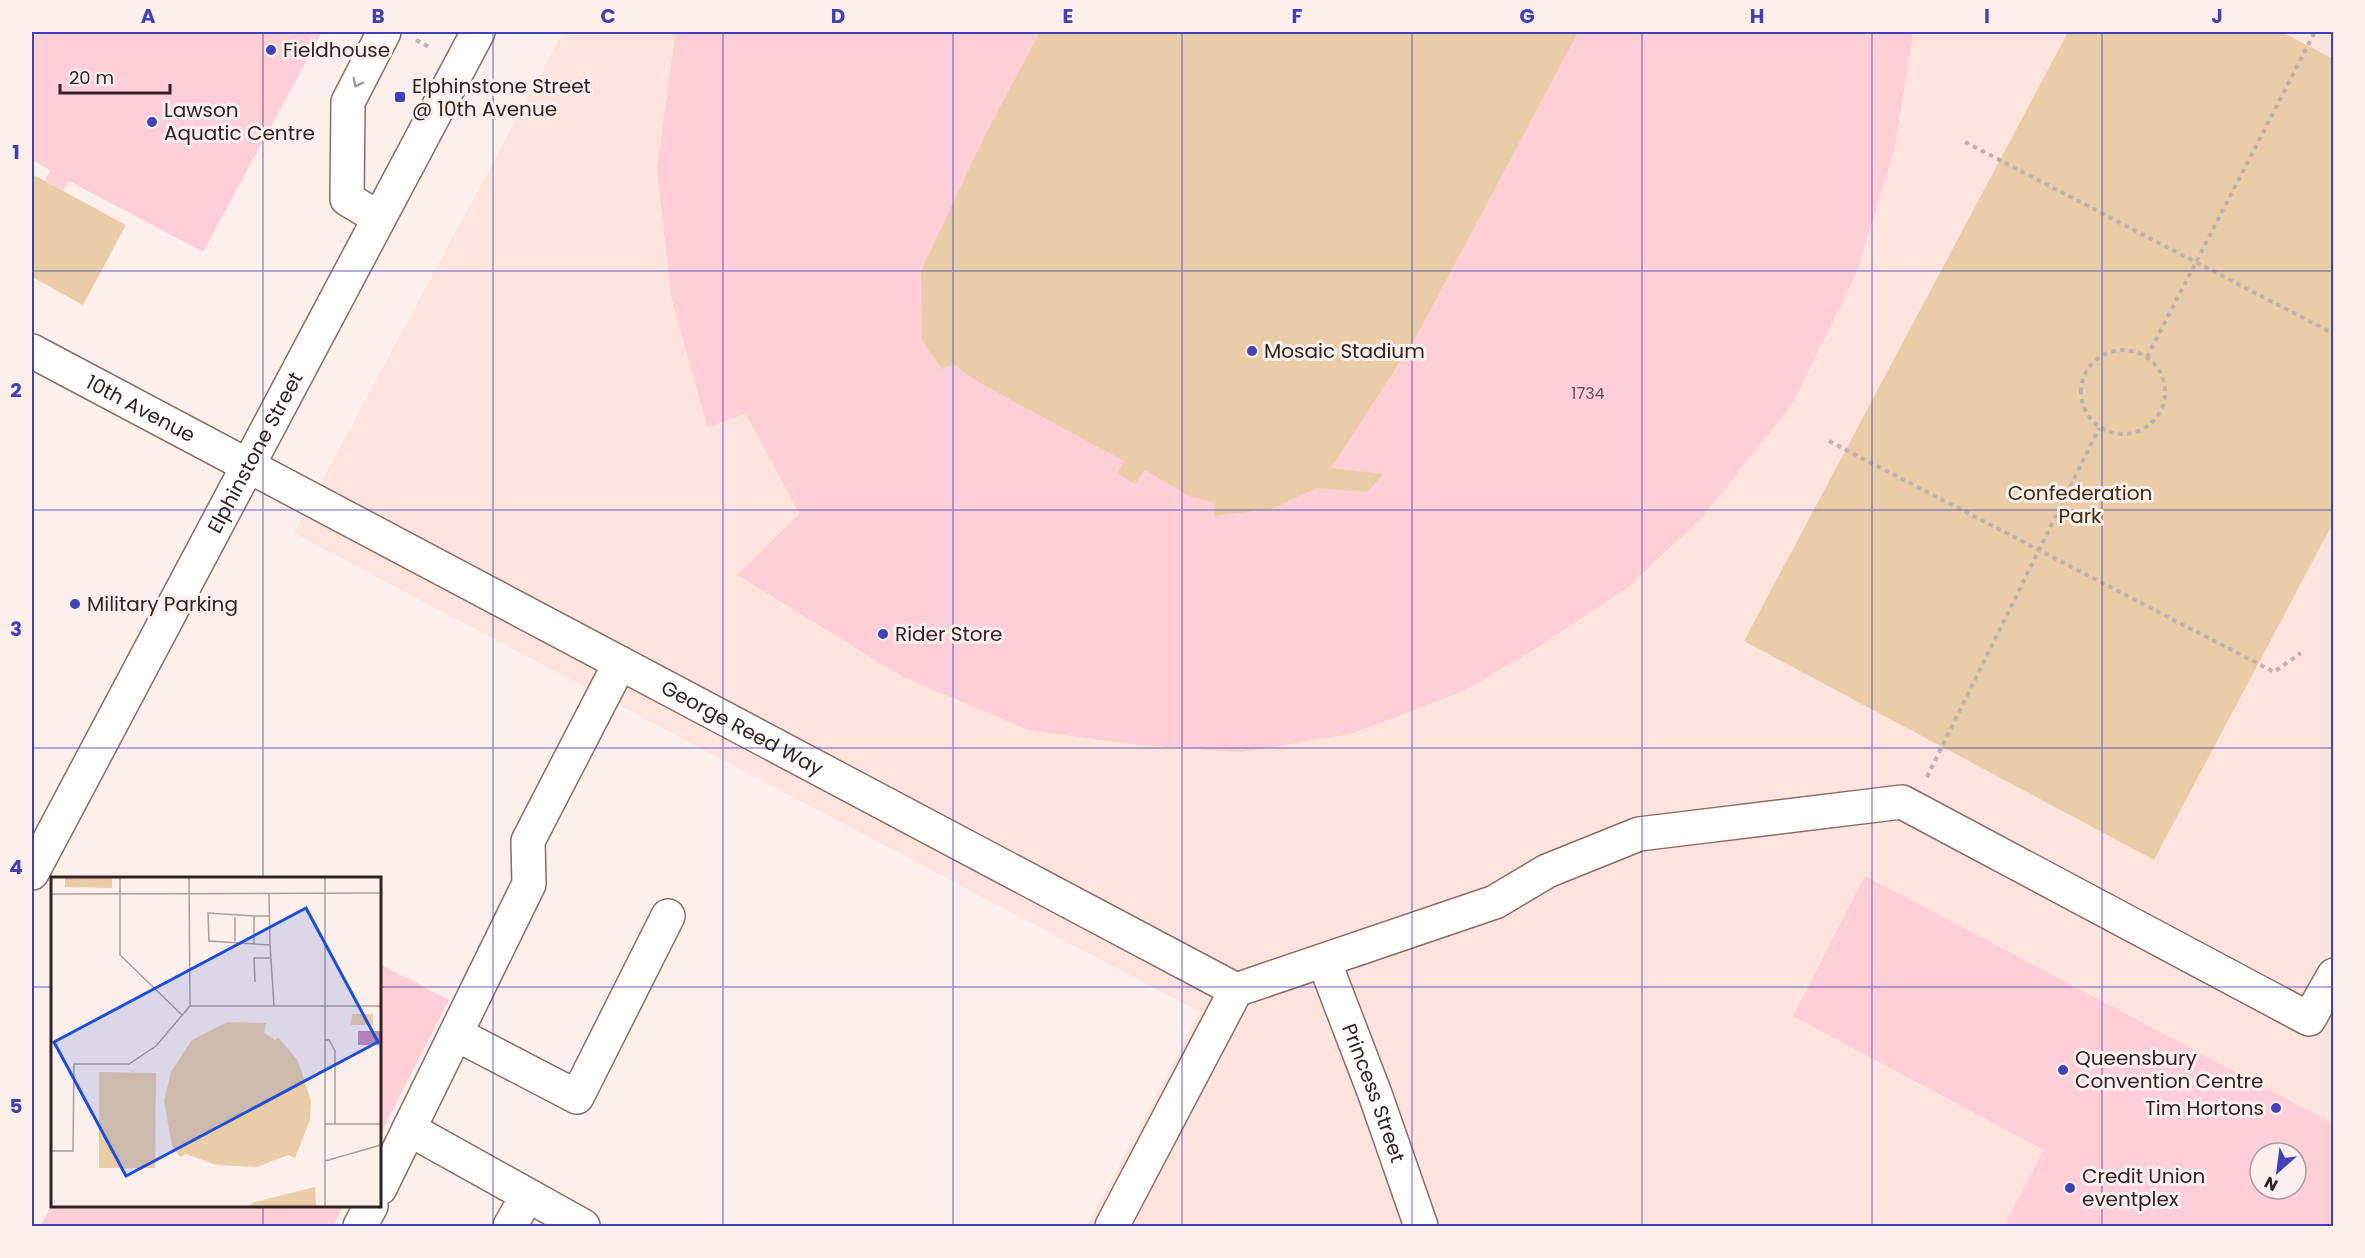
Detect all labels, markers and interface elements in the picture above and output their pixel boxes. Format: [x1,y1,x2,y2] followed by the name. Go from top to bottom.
[141,2,156,30] text: A
[371,2,385,30] text: B
[600,2,616,30] text: C
[831,2,845,30] text: D
[1063,2,1073,30] text: E
[1292,2,1303,30] text: F
[1519,2,1535,30] text: G
[1750,2,1764,30] text: H
[1984,2,1990,30] text: I
[2211,2,2223,30] text: J
[283,36,390,64] place label: Fieldhouse
[264,43,278,57] marker: Fieldhouse
[60,57,170,95] scale bar
[69,65,114,90] text: 20 m
[412,72,591,123] place label: Elphinstone Street @ 10th Avenue
[353,77,365,88] one-way arrow
[393,90,407,104] marker: Elphinstone Street @ 10th Avenue
[164,96,315,147] place label: Lawson Aquatic Centre
[145,115,159,129] marker: Lawson Aquatic Centre
[12,138,20,166] text: 1
[1264,337,1425,365] place label: Mosaic Stadium
[1245,344,1259,358] marker: Mosaic Stadium
[201,367,309,538] street label: Elphinstone Street
[81,368,200,449] street label: 10th Avenue
[10,376,22,404] text: 2
[1571,382,1605,405] house number: 1734
[2008,479,2152,530] park label: Confederation Park
[87,590,238,618] place label: Military Parking
[68,597,82,611] marker: Military Parking
[10,615,22,643] text: 3
[895,620,1002,648] place label: Rider Store
[876,627,890,641] marker: Rider Store
[656,673,828,782] street label: George Reed Way
[9,853,23,881] text: 4
[51,877,381,1207] inset map
[1335,1019,1412,1166] street label: Princess Street
[2075,1044,2263,1095] place label: Queensbury Convention Centre
[2056,1063,2070,1077] marker: Queensbury Convention Centre
[10,1092,23,1120] text: 5
[2145,1094,2264,1122] place label: Tim Hortons
[2269,1101,2283,1115] marker: Tim Hortons
[2248,1141,2308,1201] north arrow
[2082,1162,2205,1213] place label: Credit Union eventplex
[2260,1171,2282,1197] text: N
[2063,1181,2077,1195] marker: Credit Union eventplex

